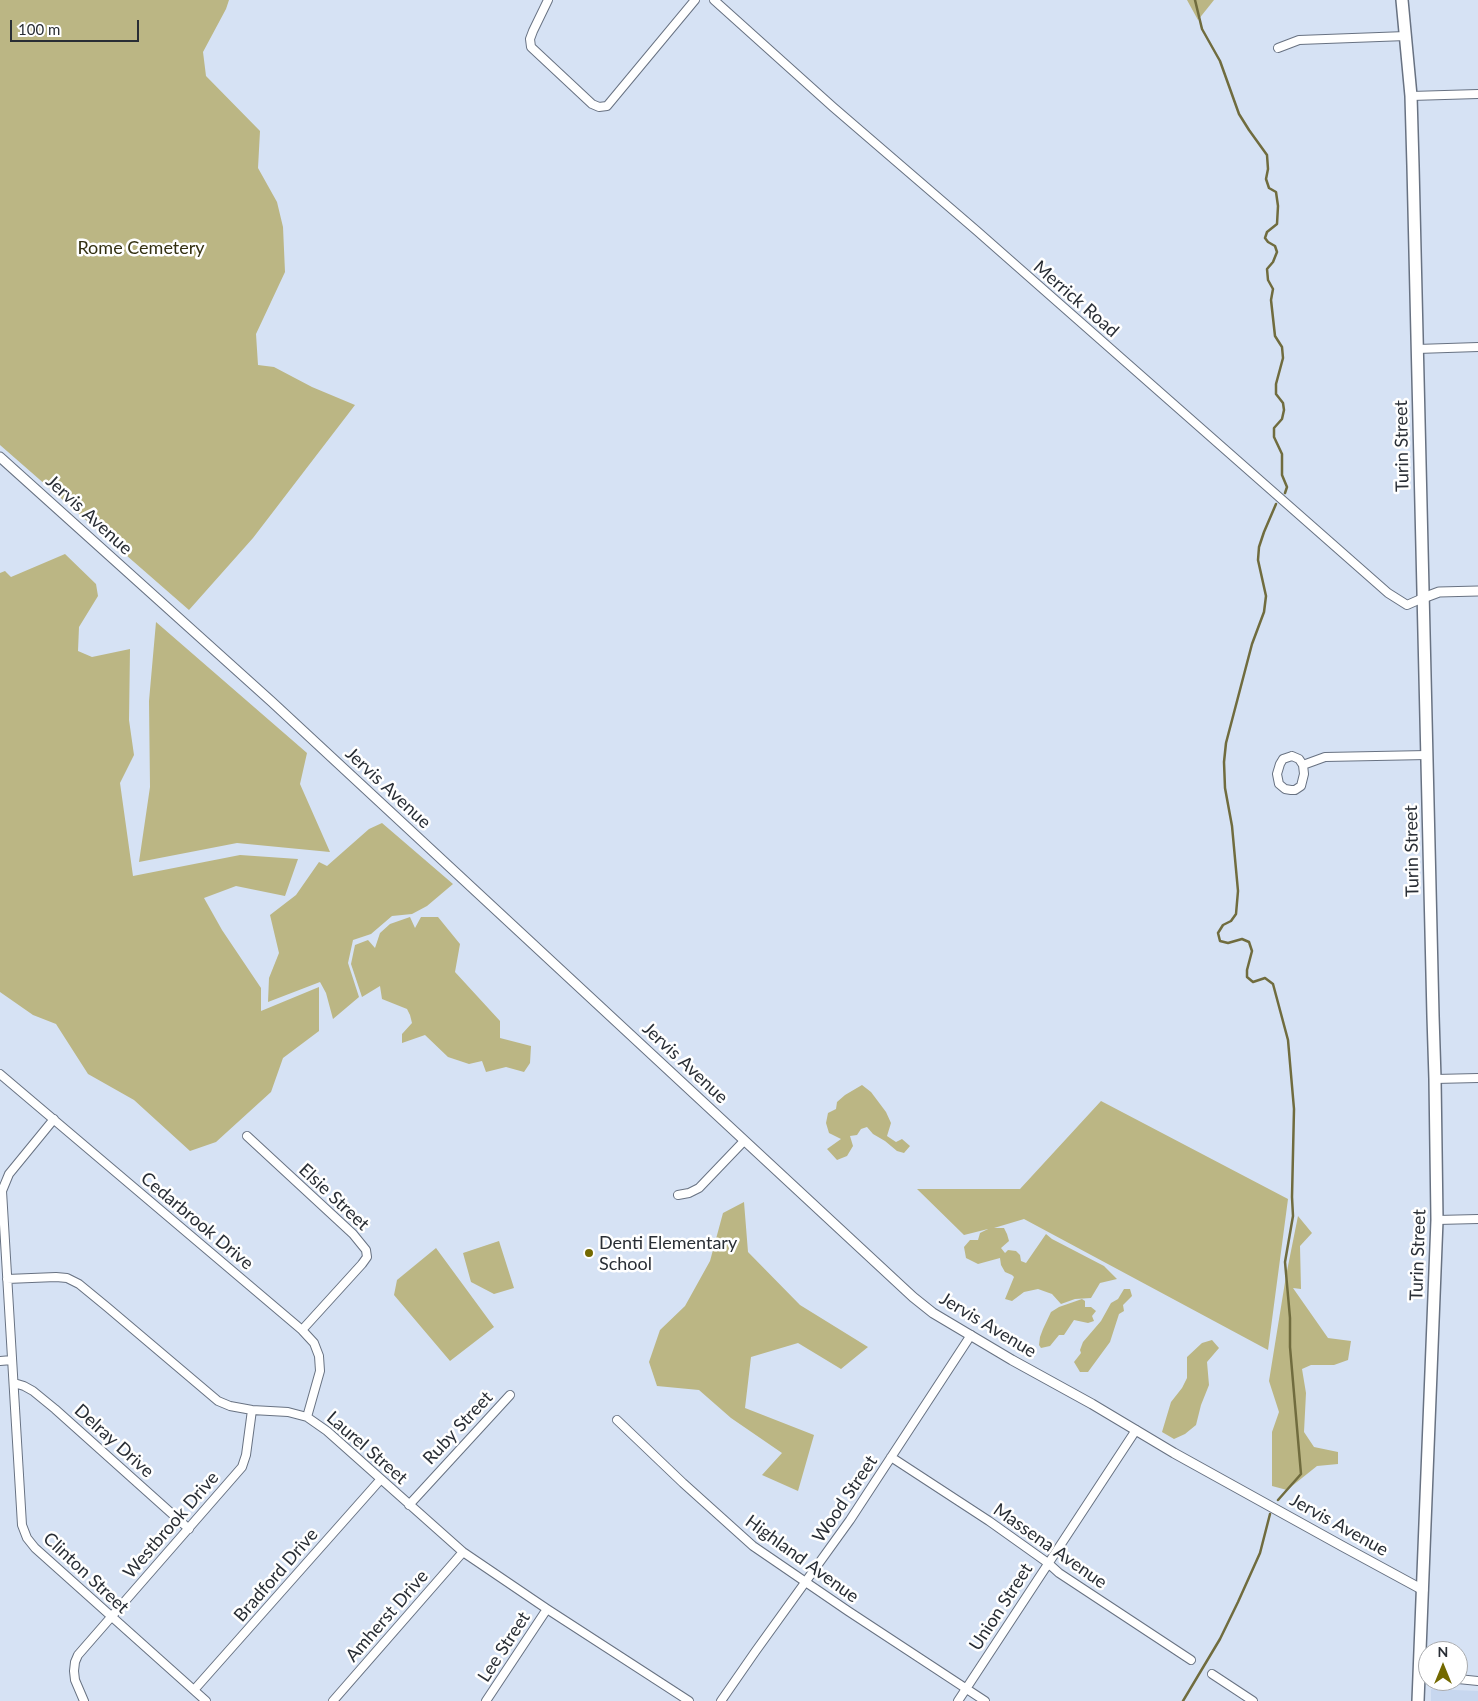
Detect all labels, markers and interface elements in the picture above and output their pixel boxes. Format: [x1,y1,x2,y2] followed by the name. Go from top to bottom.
[12,10,141,42] scale bar
[18,20,60,38] text: 100 m
[77,237,205,259] park label: Rome Cemetery
[1029,256,1123,342] street label: Merrick Road
[1390,400,1414,492] street label: Turin Street
[41,471,137,559] street label: Jervis Avenue
[341,743,435,833] street label: Jervis Avenue
[1400,805,1424,897] street label: Turin Street
[638,1018,732,1108] street label: Jervis Avenue
[294,1159,374,1235] street label: Elsie Street
[136,1168,258,1274] street label: Cedarbrook Drive
[1406,1209,1430,1301] street label: Turin Street
[599,1232,737,1274] place label: Denti Elementary School
[583,1247,595,1259] marker: Denti Elementary School
[936,1288,1040,1362] street label: Jervis Avenue
[419,1387,497,1469] street label: Ruby Street
[70,1400,158,1482] street label: Delray Drive
[322,1407,412,1489] street label: Laurel Street
[808,1451,882,1547] street label: Wood Street
[119,1467,223,1583] street label: Westbrook Drive
[1286,1489,1392,1561] street label: Jervis Avenue
[989,1499,1111,1593] street label: Massena Avenue
[741,1511,863,1607] street label: Highland Avenue
[230,1524,322,1626] street label: Bradford Drive
[39,1528,133,1618] street label: Clinton Street
[965,1559,1037,1655] street label: Union Street
[341,1566,433,1666] street label: Amherst Drive
[473,1608,535,1686] street label: Lee Street
[1418,1641,1468,1691] north arrow
[1438,1643,1448,1660] text: N

